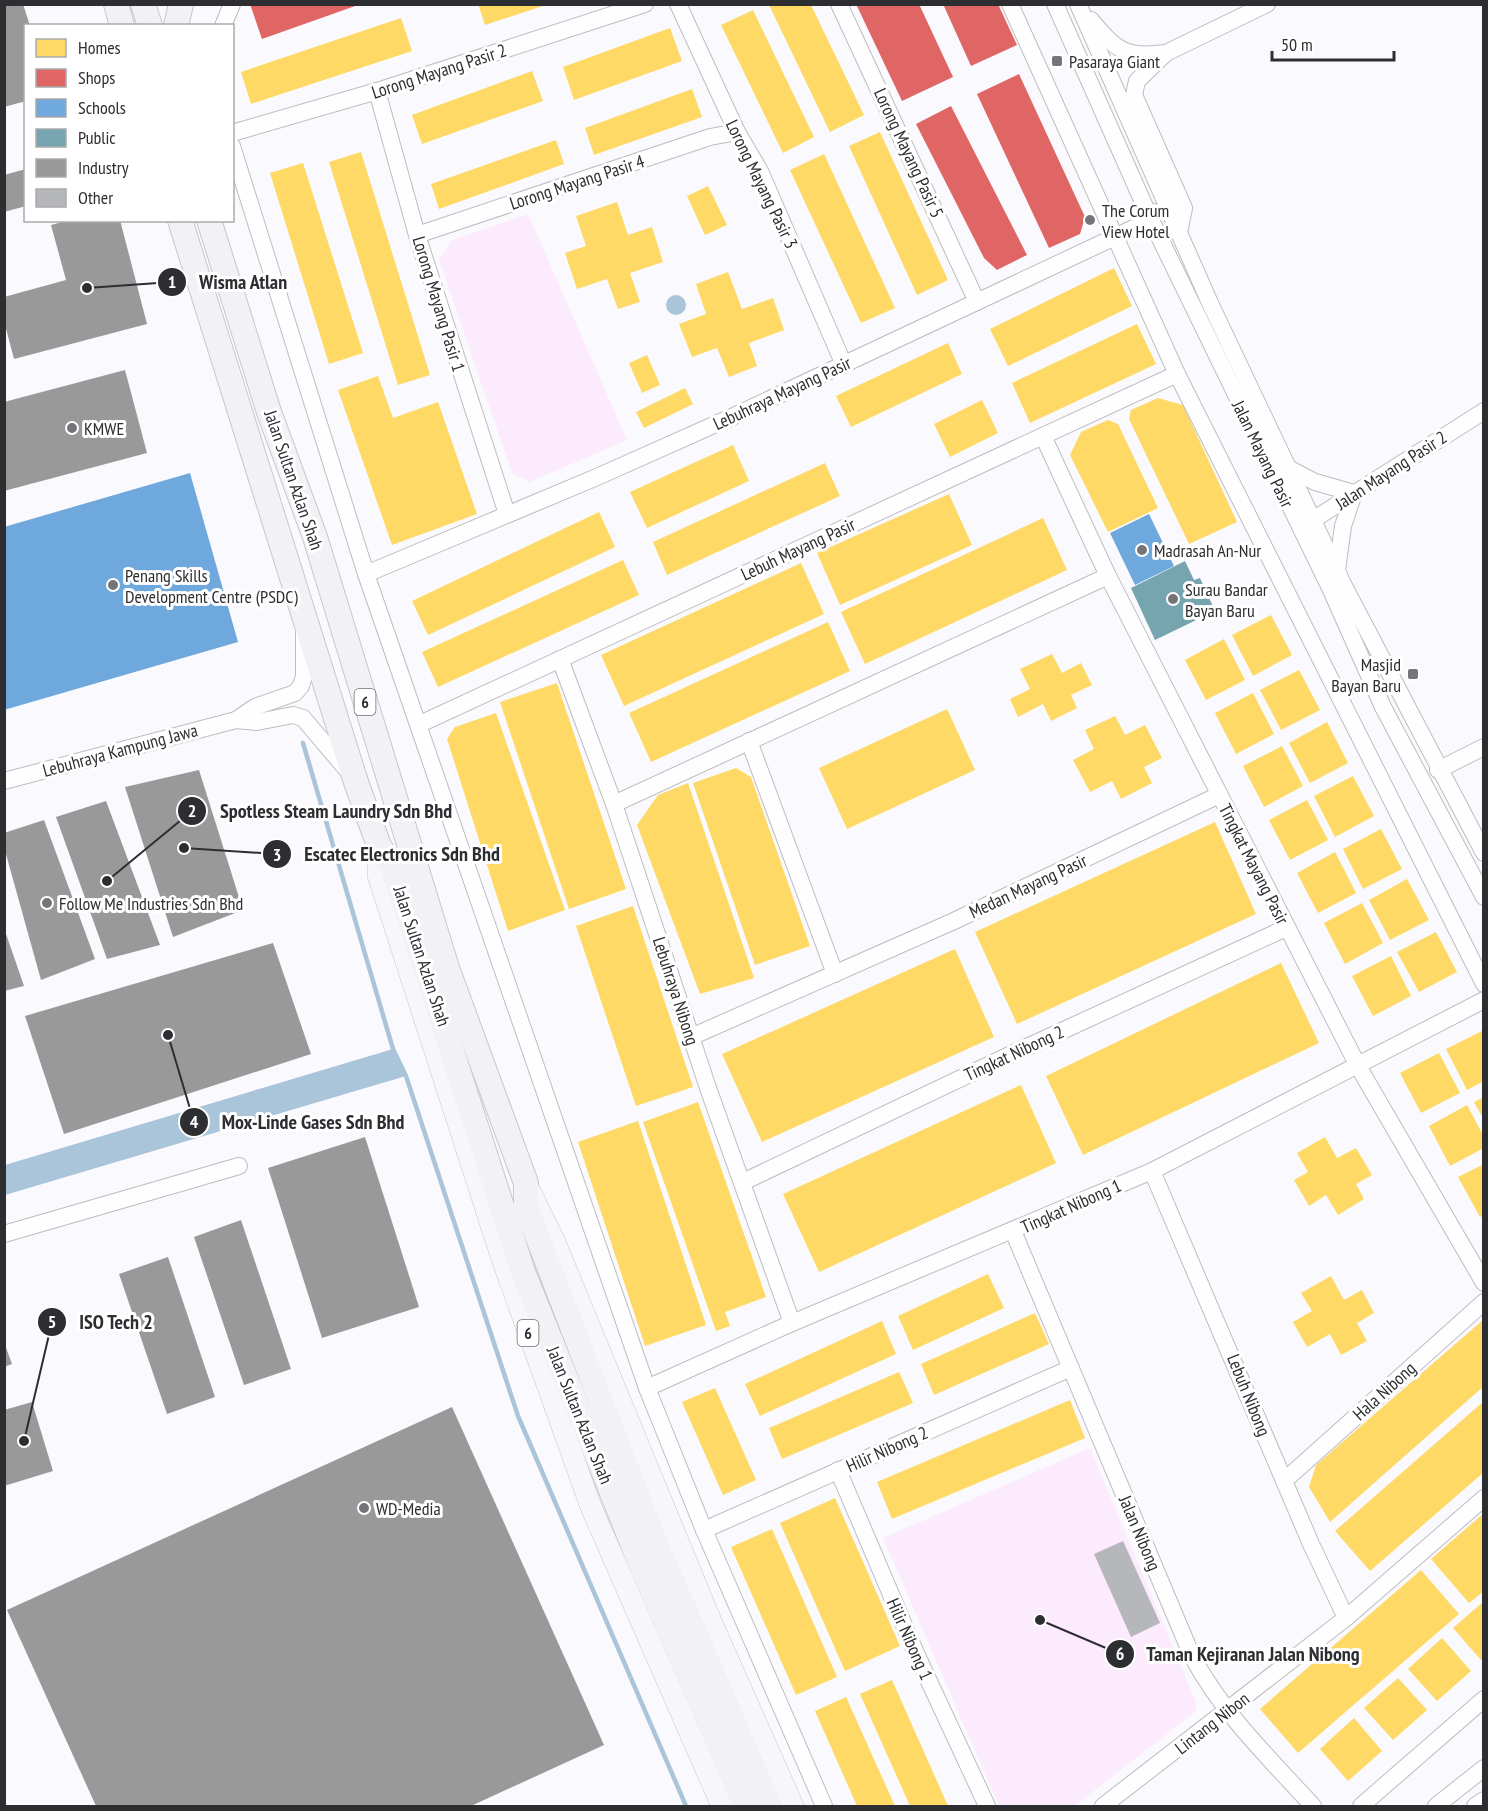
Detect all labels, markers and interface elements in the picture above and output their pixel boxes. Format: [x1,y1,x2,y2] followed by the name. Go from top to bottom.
[24,24,234,222] legend
[1272,24,1394,62] scale bar
[1281,33,1313,56] text: 50 m
[78,36,121,59] text: Homes
[369,38,509,104] street label: Lorong Mayang Pasir 2
[1069,50,1160,73] place label: Pasaraya Giant
[1050,54,1064,68] marker: Pasaraya Giant
[78,66,115,89] text: Shops
[869,84,949,222] street label: Lorong Mayang Pasir 5
[78,96,126,119] text: Schools
[721,116,803,252] street label: Lorong Mayang Pasir 3
[78,126,116,149] text: Public
[507,149,647,215] street label: Lorong Mayang Pasir 4
[78,156,129,179] text: Industry
[78,186,113,209] text: Other
[1101,199,1170,243] place label: The Corum View Hotel
[1083,213,1097,227] marker: The Corum View Hotel
[407,233,471,375] street label: Lorong Mayang Pasir 1
[157,263,300,301] callout: Wisma Atlan
[198,269,287,295] text: Wisma Atlan
[168,270,176,293] text: 1
[709,351,855,435] street label: Lebuhraya Mayang Pasir
[1227,396,1299,511] street label: Jalan Mayang Pasir
[259,406,329,553] street label: Jalan Sultan Azlan Shah
[84,417,124,440] place label: KMWE
[65,421,79,435] marker: KMWE
[1330,425,1451,515] street label: Jalan Mayang Pasir 2
[737,512,859,585] street label: Lebuh Mayang Pasir
[1154,539,1261,562] place label: Madrasah An-Nur
[1135,543,1149,557] marker: Madrasah An-Nur
[125,564,299,608] place label: Penang Skills Development Centre (PSDC)
[106,578,120,592] marker: Penang Skills Development Centre (PSDC)
[1185,578,1268,622] place label: Surau Bandar Bayan Baru
[1166,592,1180,606] marker: Surau Bandar Bayan Baru
[1331,653,1401,697] place label: Masjid Bayan Baru
[1406,667,1420,681] marker: Masjid Bayan Baru
[354,689,376,715] road number: 6
[40,718,200,782] street label: Lebuhraya Kampung Jawa
[177,792,464,830] callout: Spotless Steam Laundry Sdn Bhd
[220,798,452,824] text: Spotless Steam Laundry Sdn Bhd
[188,799,196,822] text: 2
[1214,800,1294,928] street label: Tingkat Mayang Pasir
[262,835,512,873] callout: Escatec Electronics Sdn Bhd
[304,841,500,867] text: Escatec Electronics Sdn Bhd
[273,843,281,866] text: 3
[965,849,1091,923] street label: Medan Mayang Pasir
[388,882,456,1029] street label: Jalan Sultan Azlan Shah
[59,892,243,915] place label: Follow Me Industries Sdn Bhd
[40,896,54,910] marker: Follow Me Industries Sdn Bhd
[648,934,704,1048] street label: Lebuhraya Nibong
[960,1020,1068,1086] street label: Tingkat Nibong 2
[179,1103,416,1141] callout: Mox-Linde Gases Sdn Bhd
[222,1109,404,1135] text: Mox-Linde Gases Sdn Bhd
[190,1110,199,1133] text: 4
[1017,1174,1125,1238] street label: Tingkat Nibong 1
[37,1303,165,1341] callout: ISO Tech 2
[79,1309,153,1335] text: ISO Tech 2
[48,1310,56,1333] text: 5
[518,1320,538,1346] road number: 6
[542,1342,618,1487] street label: Jalan Sultan Azlan Shah
[1222,1351,1276,1439] street label: Lebuh Nibong
[1348,1357,1420,1425] street label: Hala Nibong
[842,1421,932,1477] street label: Hilir Nibong 2
[1113,1491,1166,1574] street label: Jalan Nibong
[376,1497,441,1520] place label: WD-Media
[357,1501,371,1515] marker: WD-Media
[882,1594,938,1684] street label: Hilir Nibong 1
[1105,1635,1372,1673] callout: Taman Kejiranan Jalan Nibong
[1146,1641,1360,1667] text: Taman Kejiranan Jalan Nibong
[1116,1642,1124,1665] text: 6
[1170,1687,1254,1759] street label: Lintang Nibon

